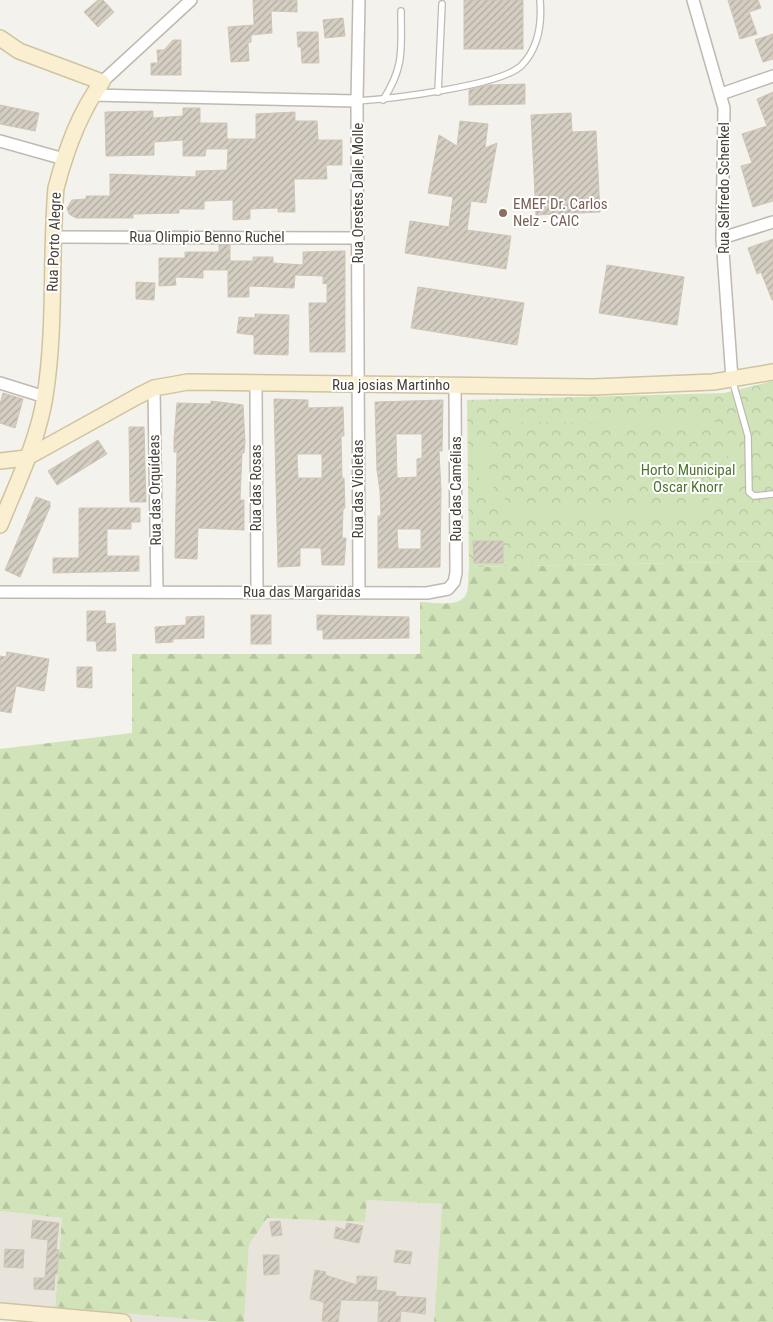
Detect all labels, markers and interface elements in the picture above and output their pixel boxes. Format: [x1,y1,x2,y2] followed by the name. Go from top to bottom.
[715,122,733,254] street label: Rua Selfredo Schenkel
[349,123,367,263] street label: Rua Orestes Dalle Molle
[43,192,65,292] street label: Rua Porto Alegre
[513,195,608,230] place label: EMEF Dr. Carlos Nelz - CAIC
[497,207,509,219] marker: EMEF Dr. Carlos Nelz - CAIC
[129,228,285,246] street label: Rua Olimpio Benno Ruchel
[332,376,450,394] street label: Rua josias Martinho
[145,434,165,546] street label: Rua das Orquídeas
[447,436,465,542] street label: Rua das Camélias
[349,439,367,539] street label: Rua das Violetas
[247,444,265,532] street label: Rua das Rosas
[641,461,735,496] park label: Horto Municipal Oscar Knorr
[243,583,361,601] street label: Rua das Margaridas

